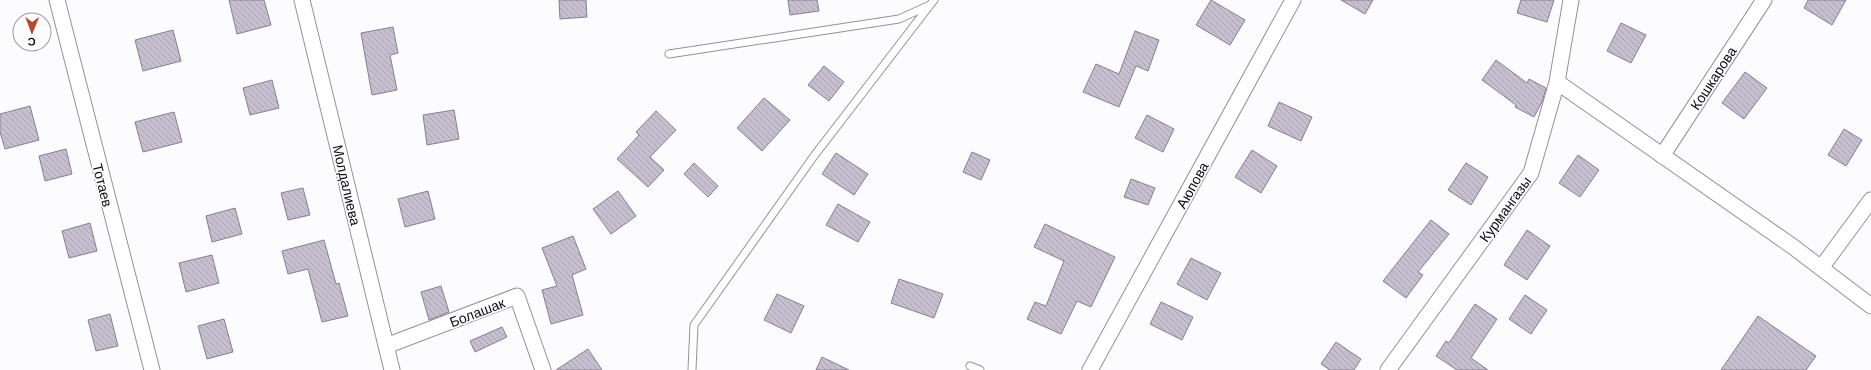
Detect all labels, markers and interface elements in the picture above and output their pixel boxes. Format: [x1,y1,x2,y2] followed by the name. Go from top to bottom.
[12,12,52,52] north arrow
[28,36,36,49] text: С
[1686,43,1740,113] street label: Кошкарова
[329,143,365,227] street label: Молдалиева
[1172,159,1212,211] street label: Аюпова
[89,161,117,209] street label: Тотаев
[1476,173,1534,245] street label: Курмангазы
[447,293,508,330] street label: Болашак

